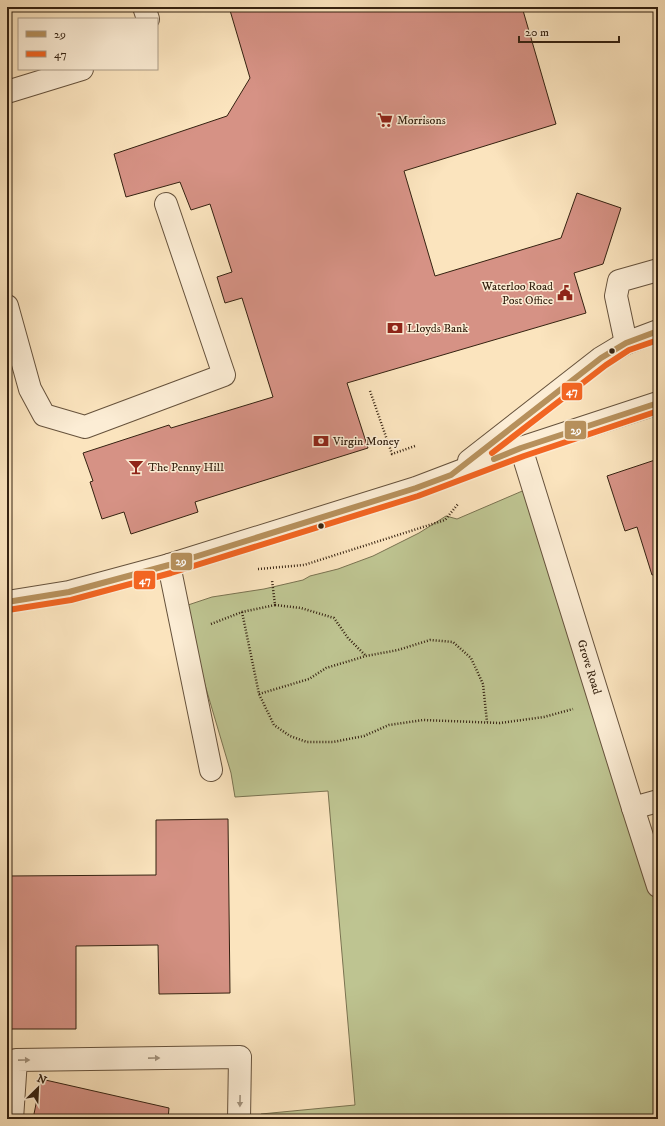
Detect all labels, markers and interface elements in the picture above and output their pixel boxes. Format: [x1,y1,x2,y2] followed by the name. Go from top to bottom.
[18,18,158,70] legend
[519,18,619,44] scale bar
[525,25,549,40] text: 20 m
[54,27,66,42] text: 29
[54,47,67,62] text: 47
[376,111,394,129] supermarket icon: Morrisons
[397,113,446,128] place label: Morrisons
[481,279,553,308] place label: Waterloo Road Post Office
[556,284,574,302] public building icon: Waterloo Road Post Office
[386,319,404,337] bank icon: Lloyds Bank
[407,321,468,336] place label: Lloyds Bank
[607,346,617,356] unlabelled marker
[561,382,583,401] line badge: 47
[565,385,578,399] text: 47
[564,420,587,440] line badge: 29
[571,424,582,438] text: 29
[312,432,330,450] bank icon: Virgin Money
[332,434,400,449] place label: Virgin Money
[127,458,145,476] bar icon: The Penny Hill
[148,460,224,475] place label: The Penny Hill
[316,521,326,531] unlabelled marker
[170,552,193,571] line badge: 29
[176,555,187,569] text: 29
[133,570,156,590] line badge: 47
[138,574,151,588] text: 47
[574,638,604,696] street label: Grove Road
[148,1055,161,1061] one-way arrow
[18,1056,30,1063] one-way arrow
[18,1068,58,1108] north arrow
[35,1072,49,1088] text: N
[237,1095,243,1108] one-way arrow

